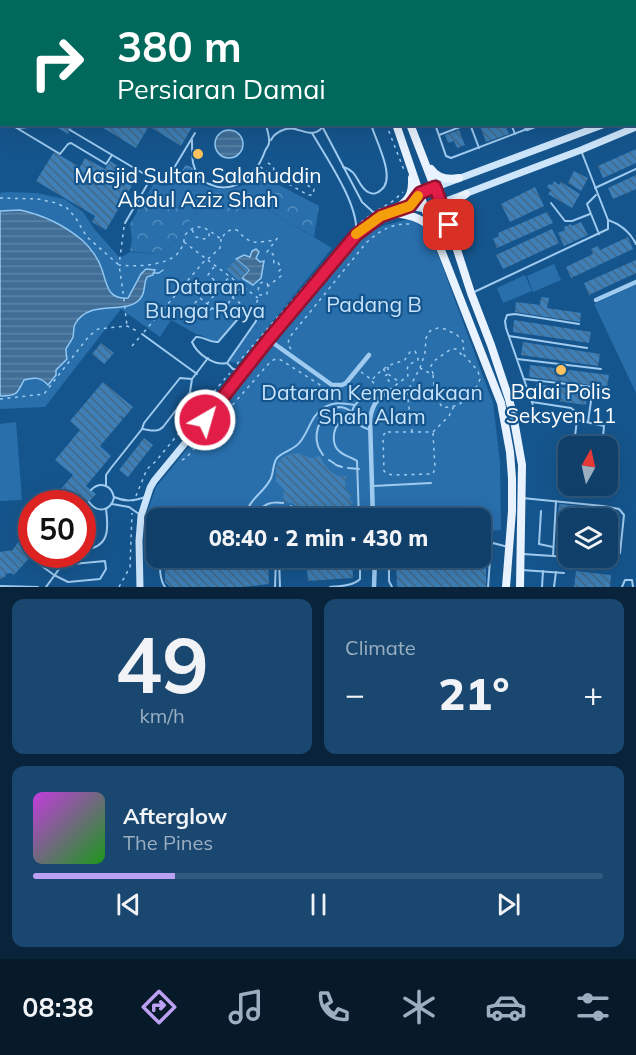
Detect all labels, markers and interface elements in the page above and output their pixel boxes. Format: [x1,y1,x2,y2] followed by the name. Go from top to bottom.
[117,20,242,73] text: 380 m
[18,24,96,102] icon: right
[117,72,326,106] text: Persiaran Damai
[191,147,205,161] marker: Masjid Sultan Salahuddin Abdul Aziz Shah
[74,162,322,212] place label: Masjid Sultan Salahuddin Abdul Aziz Shah
[423,199,474,250] pin
[432,208,465,241] icon: arrive
[145,273,265,323] park label: Dataran Bunga Raya
[326,291,422,317] park label: Padang B
[554,363,568,377] marker: Balai Polis Seksyen 11
[506,378,616,428] place label: Balai Polis Seksyen 11
[261,379,483,429] park label: Dataran Kemerdakaan Shah Alam
[173,388,237,452] position arrow
[558,436,618,496] north arrow
[558,436,618,568] map controls
[18,490,96,568] speed limit sign: 50
[558,508,618,568] button: layers
[209,524,428,552] text: 08:40 · 2 min · 430 m
[115,615,209,713] text: 49
[345,635,416,660] text: Climate
[438,665,510,721] text: 21°
[345,673,365,714] text: −
[583,673,603,714] text: +
[139,703,185,728] text: km/h
[123,802,227,830] text: Afterglow
[123,830,213,855] text: The Pines
[112,888,145,921] icon: previous
[302,888,335,921] icon: pause
[492,888,525,921] icon: next
[138,986,180,1028] icon: directions
[225,986,267,1028] icon: music
[312,986,354,1028] icon: phone
[398,986,440,1028] icon: climate
[485,986,527,1028] icon: car
[572,986,614,1028] icon: filters
[22,990,94,1024] text: 08:38

